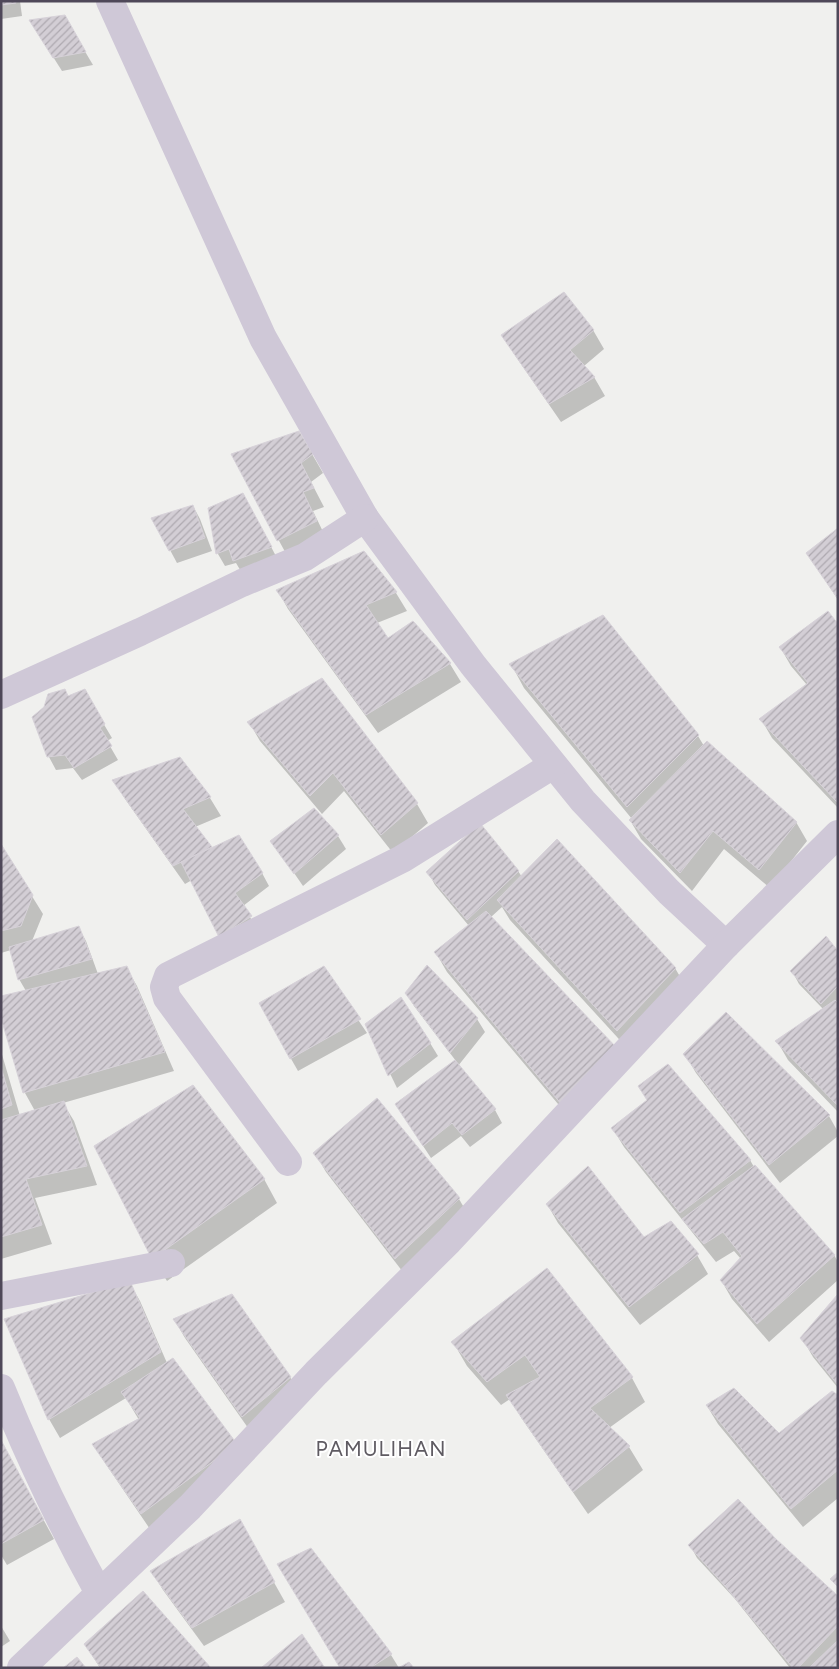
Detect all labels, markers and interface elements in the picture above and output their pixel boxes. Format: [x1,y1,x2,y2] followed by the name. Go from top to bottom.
[316,1436,446,1461] district label: PAMULIHAN

